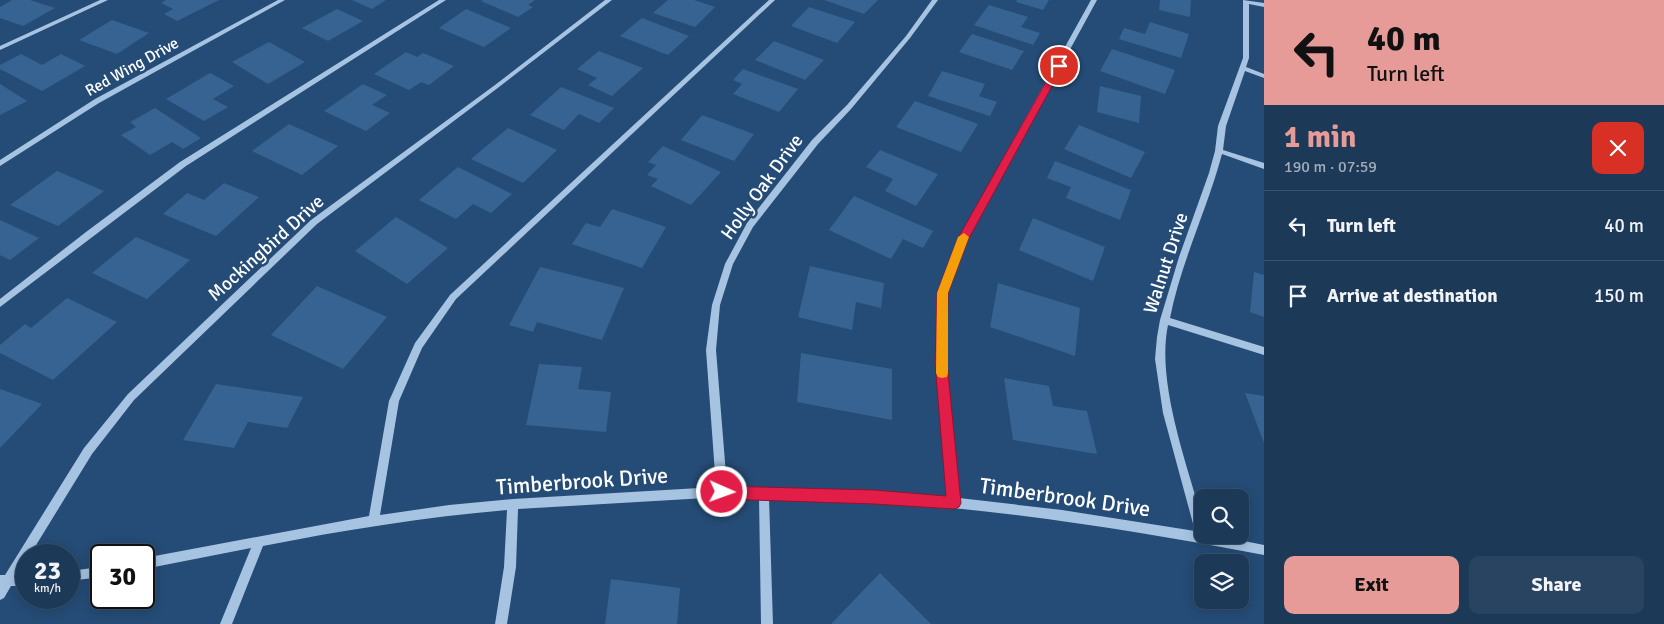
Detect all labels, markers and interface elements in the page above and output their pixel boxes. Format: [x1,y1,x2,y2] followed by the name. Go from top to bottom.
[1367,17,1441,60] text: 40 m
[1284,20,1349,85] icon: left
[82,33,182,101] street label: Red Wing Drive
[1038,45,1080,87] pin
[1045,52,1073,80] icon: arrive
[1367,60,1445,87] text: Turn left
[1284,119,1356,156] text: 1 min
[1592,122,1644,174] button: close
[716,130,808,244] street label: Holly Oak Drive
[1284,157,1377,177] text: 190 m · 07:59
[203,190,329,306] street label: Mockingbird Drive
[1138,209,1194,317] street label: Walnut Drive
[1284,212,1312,240] icon: left
[1327,214,1396,238] text: Turn left
[1604,214,1644,238] text: 40 m
[1284,282,1312,310] icon: arrive
[1327,284,1498,308] text: Arrive at destination
[1594,284,1644,308] text: 150 m
[495,462,669,500] street label: Timberbrook Drive
[695,465,747,517] position arrow
[978,472,1152,522] street label: Timberbrook Drive
[1194,489,1249,609] map controls
[1194,489,1249,544] button: search
[90,544,155,609] speed limit sign: 30
[1194,554,1249,609] button: layers
[34,555,61,586] text: 23
[1284,556,1459,614] button: Exit
[1469,556,1644,614] button: Share
[34,581,61,596] text: km/h

